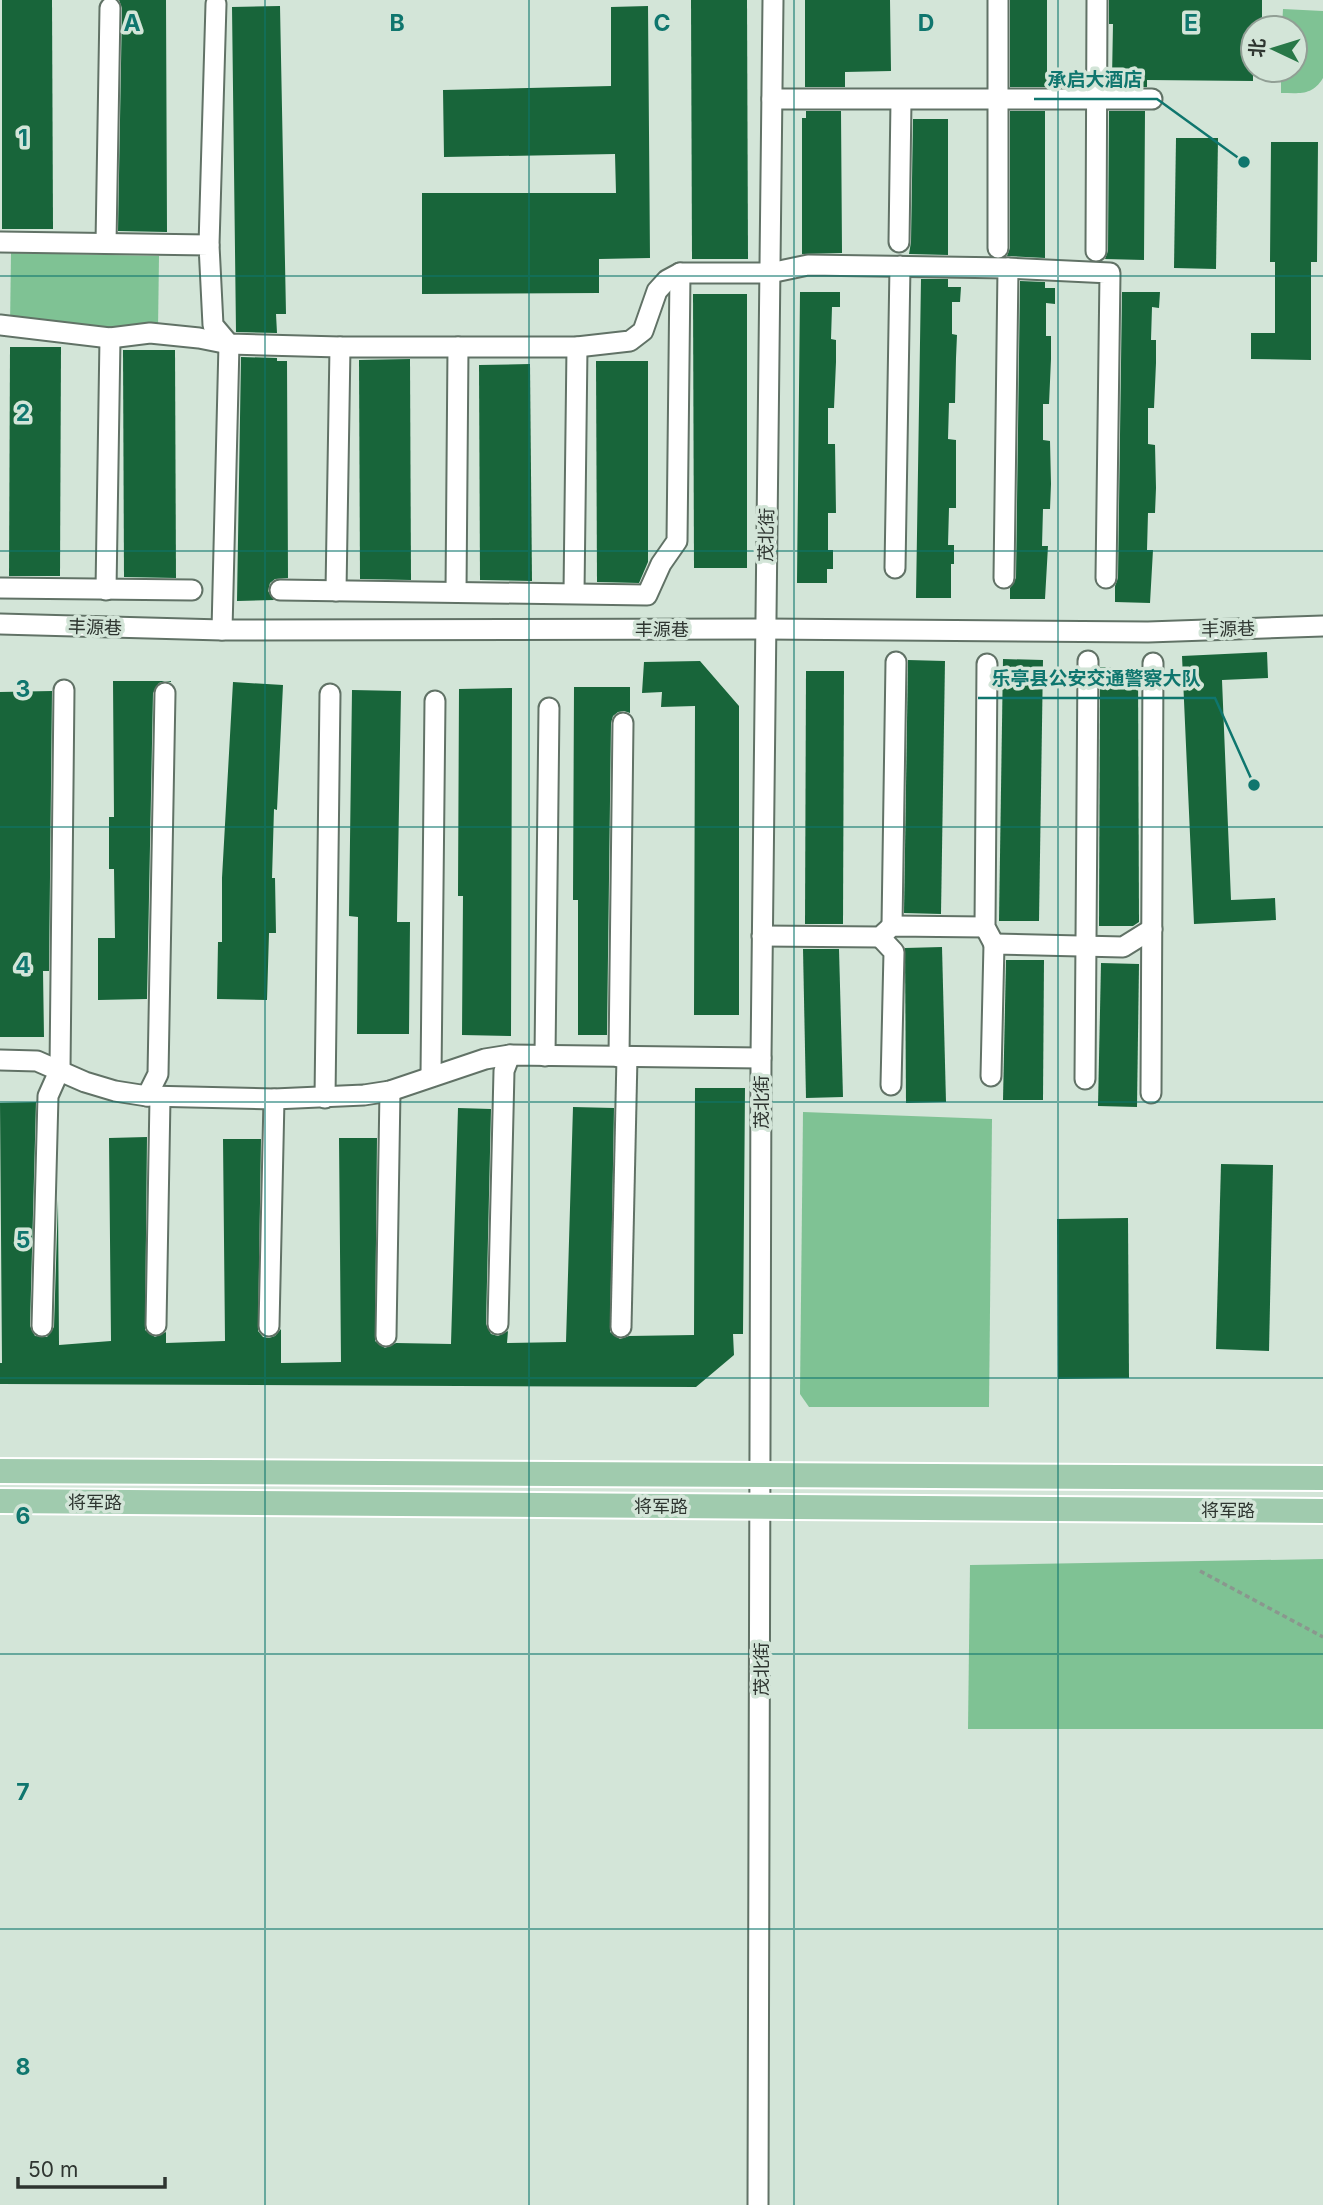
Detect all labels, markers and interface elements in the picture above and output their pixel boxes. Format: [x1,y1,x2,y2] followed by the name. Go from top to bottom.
[123,9,141,37] text: A
[389,9,405,37] text: B
[653,9,671,37] text: C
[918,9,934,37] text: D
[1184,9,1198,37] text: E
[1239,14,1309,84] north arrow
[1245,38,1270,58] text: 北
[1034,59,1157,99] callout: 承启大酒店
[1047,68,1143,91] text: 承启大酒店
[18,124,28,152] text: 1
[16,399,30,427] text: 2
[755,508,777,562] street label: 茂北街
[68,616,122,638] street label: 丰源巷
[1201,618,1255,640] street label: 丰源巷
[635,619,689,640] street label: 丰源巷
[978,658,1215,698] callout: 乐亭县公安交通警察大队
[991,667,1201,690] text: 乐亭县公安交通警察大队
[16,675,30,703] text: 3
[15,951,31,979] text: 4
[751,1075,772,1129] street label: 茂北街
[16,1226,30,1254] text: 5
[68,1492,122,1513] street label: 将军路
[634,1496,688,1517] street label: 将军路
[1201,1500,1255,1521] street label: 将军路
[16,1502,30,1530] text: 6
[751,1642,772,1696] street label: 茂北街
[16,1778,30,1806] text: 7
[16,2053,30,2081] text: 8
[18,2146,164,2190] scale bar
[28,2157,78,2182] text: 50 m

